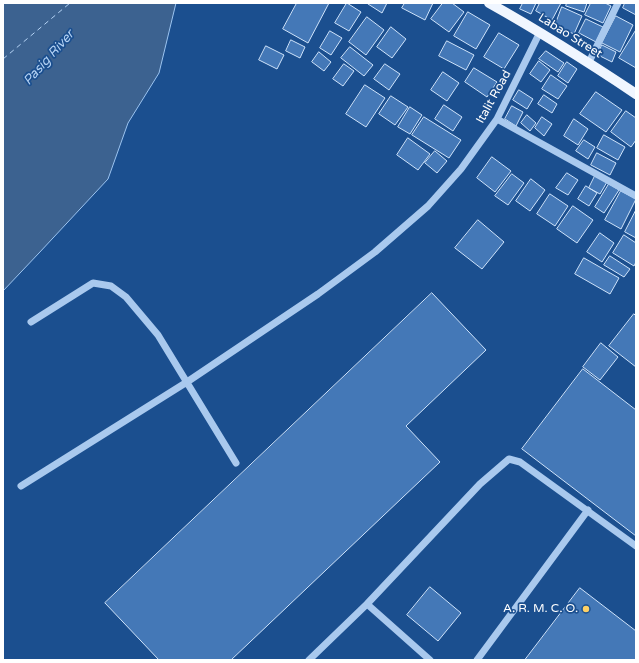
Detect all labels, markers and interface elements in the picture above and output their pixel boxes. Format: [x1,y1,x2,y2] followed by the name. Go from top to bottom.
[535,11,605,61] street label: Labao Street
[20,27,78,89] water label: Pasig River
[474,68,514,126] street label: Italit Road
[503,602,578,616] place label: A. R. M. C. O.
[581,604,591,614] marker: A. R. M. C. O.

